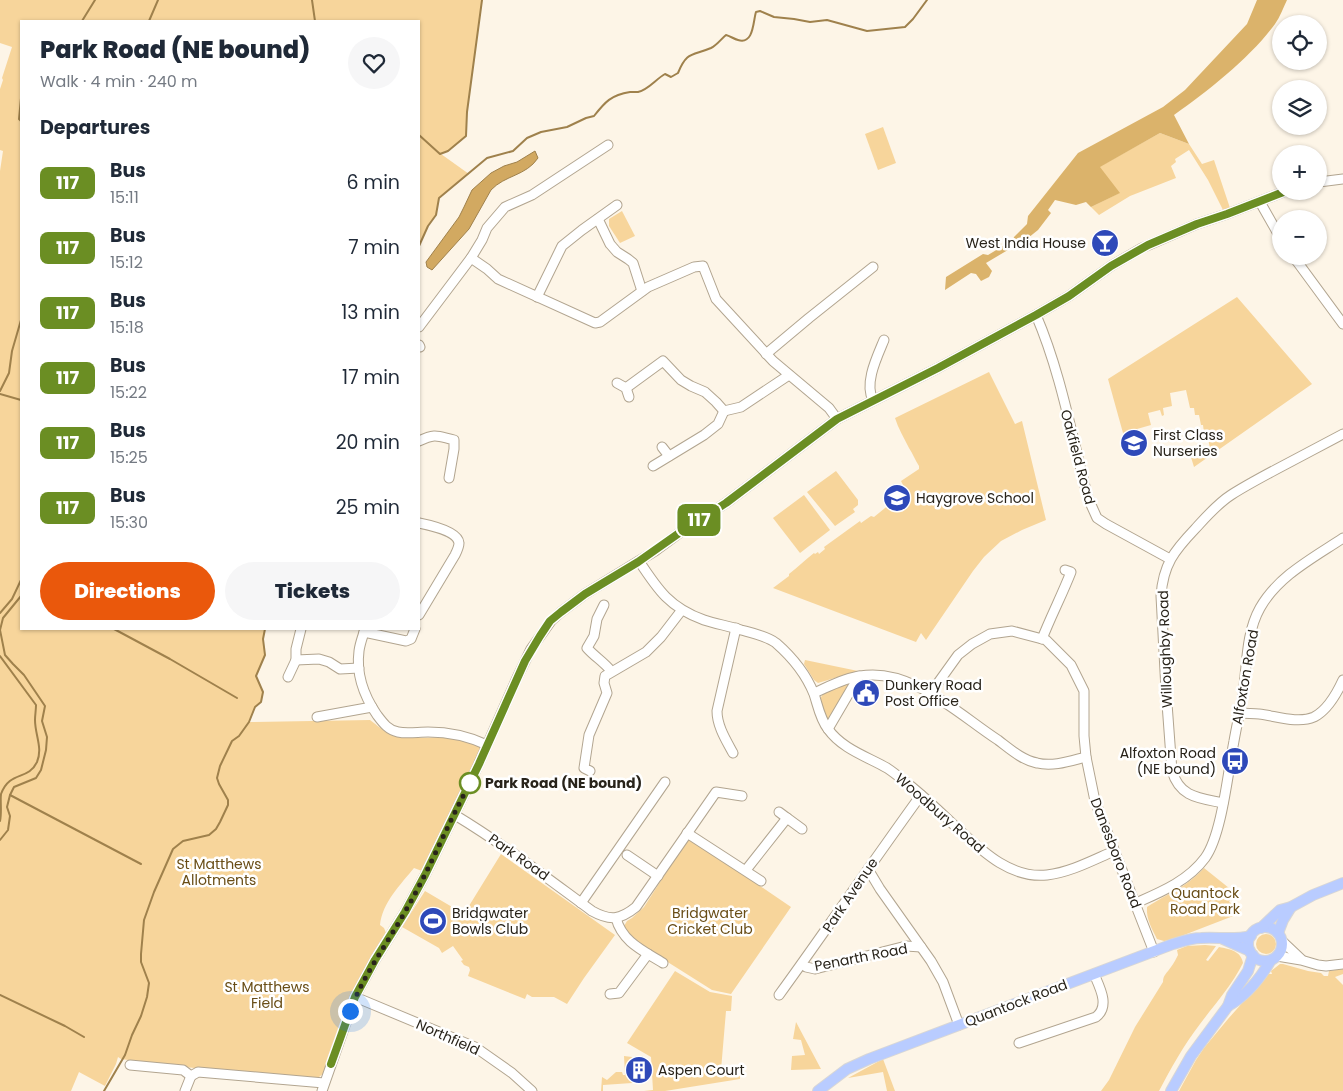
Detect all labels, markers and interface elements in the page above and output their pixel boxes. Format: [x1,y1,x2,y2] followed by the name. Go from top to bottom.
[1272,15,1327,265] map controls
[1272,15,1327,70] button: locate
[40,33,310,66] text: Park Road (NE bound)
[348,37,400,89] button: heart
[40,70,198,93] text: Walk · 4 min · 240 m
[1272,80,1327,135] button: layers
[40,114,150,141] text: Departures
[1272,145,1327,200] button: +
[110,157,146,184] text: Bus
[346,169,400,196] text: 6 min
[56,170,79,195] text: 117
[110,186,139,209] text: 15:11
[1272,210,1327,265] button: −
[110,222,146,249] text: Bus
[1090,228,1120,258] bar icon: West India House
[965,233,1086,253] place label: West India House
[348,234,400,261] text: 7 min
[56,235,79,260] text: 117
[110,251,143,274] text: 15:12
[110,287,146,314] text: Bus
[341,299,400,326] text: 13 min
[56,300,79,325] text: 117
[110,316,144,339] text: 15:18
[110,352,146,379] text: Bus
[342,364,400,391] text: 17 min
[56,365,79,390] text: 117
[110,381,147,404] text: 15:22
[1056,407,1100,507] street label: Oakfield Road
[110,417,146,444] text: Bus
[1153,425,1223,461] place label: First Class Nurseries
[1119,428,1149,458] school or university icon: First Class Nurseries
[336,429,400,456] text: 20 min
[56,430,79,455] text: 117
[110,446,148,469] text: 15:25
[110,482,146,509] text: Bus
[882,483,912,513] school or university icon: Haygrove School
[916,488,1034,508] place label: Haygrove School
[336,494,400,521] text: 25 min
[56,495,79,520] text: 117
[670,504,728,536] line badge: 117
[687,507,711,532] text: 117
[110,511,148,534] text: 15:30
[40,562,215,620] button: Directions
[225,562,400,620] button: Tickets
[1153,590,1177,708] street label: Willoughby Road
[1227,628,1263,726] street label: Alfoxton Road
[885,675,982,711] place label: Dunkery Road Post Office
[851,678,881,708] public building icon: Dunkery Road Post Office
[1120,743,1216,779] place label: Alfoxton Road (NE bound)
[1220,746,1250,776] bus stop icon: Alfoxton Road (NE bound)
[891,768,989,858] street label: Woodbury Road
[459,772,481,794] marker: Park Road (NE bound)
[485,773,642,793] place label: Park Road (NE bound)
[1086,795,1146,911] street label: Danesboro Road
[485,829,553,885] street label: Park Road
[818,853,883,936] street label: Park Avenue
[176,854,262,890] park label: St Matthews Allotments
[1170,883,1241,919] park label: Quantock Road Park
[452,903,528,939] place label: Bridgwater Bowls Club
[667,903,753,939] park label: Bridgwater Cricket Club
[418,906,448,936] sports icon: Bridgwater Bowls Club
[813,938,909,976] street label: Penarth Road
[962,974,1070,1032] street label: Quantock Road
[224,977,310,1013] park label: St Matthews Field
[338,999,363,1024] your location
[413,1014,483,1060] street label: Northfield
[624,1055,654,1085] building icon: Aspen Court
[658,1060,745,1080] place label: Aspen Court

